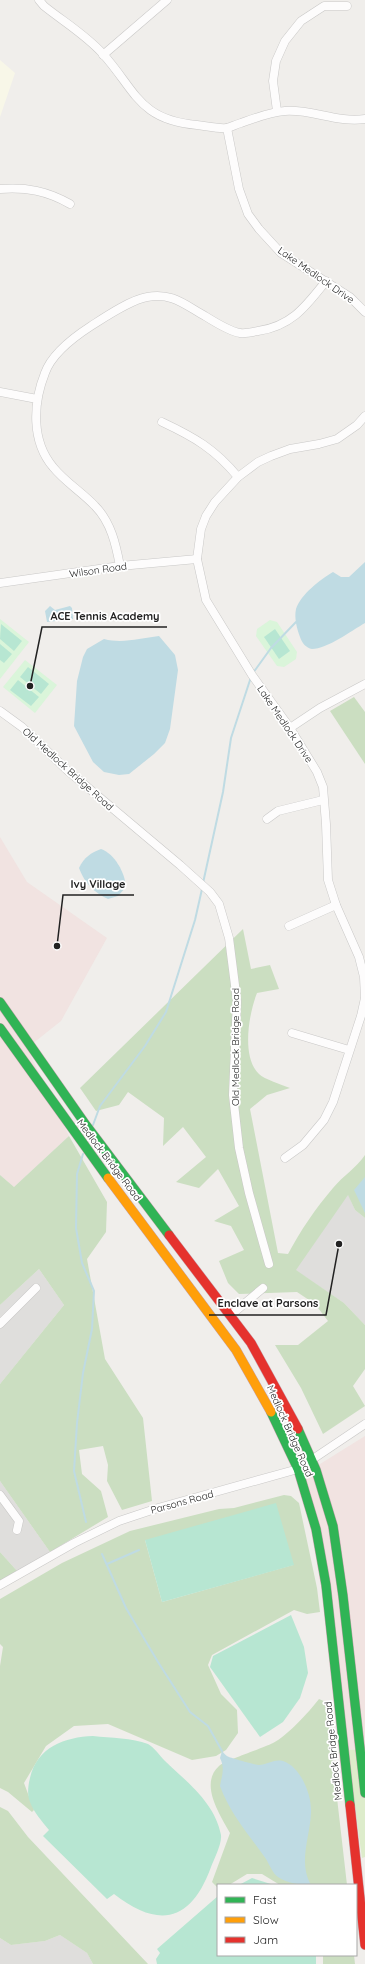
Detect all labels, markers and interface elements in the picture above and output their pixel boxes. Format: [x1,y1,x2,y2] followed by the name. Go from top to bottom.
[275,244,357,306] street label: Lake Medlock Drive
[68,560,128,580] street label: Wilson Road
[42,604,167,627] callout: ACE Tennis Academy
[51,609,160,623] text: ACE Tennis Academy
[254,683,316,765] street label: Lake Medlock Drive
[20,725,116,813] street label: Old Medlock Bridge Road
[63,872,134,895] callout: Ivy Village
[71,877,126,891] text: Ivy Village
[229,988,242,1106] street label: Old Medlock Bridge Road
[74,1116,144,1204] street label: Medlock Bridge Road
[209,1292,326,1315] callout: Enclave at Parsons
[218,1296,318,1310] text: Enclave at Parsons
[264,1383,316,1479] street label: Medlock Bridge Road
[149,1487,215,1517] street label: Parsons Road
[321,1701,345,1801] street label: Medlock Bridge Road
[217,1884,357,1956] legend
[253,1892,277,1907] text: Fast
[253,1912,279,1927] text: Slow
[253,1932,278,1947] text: Jam

